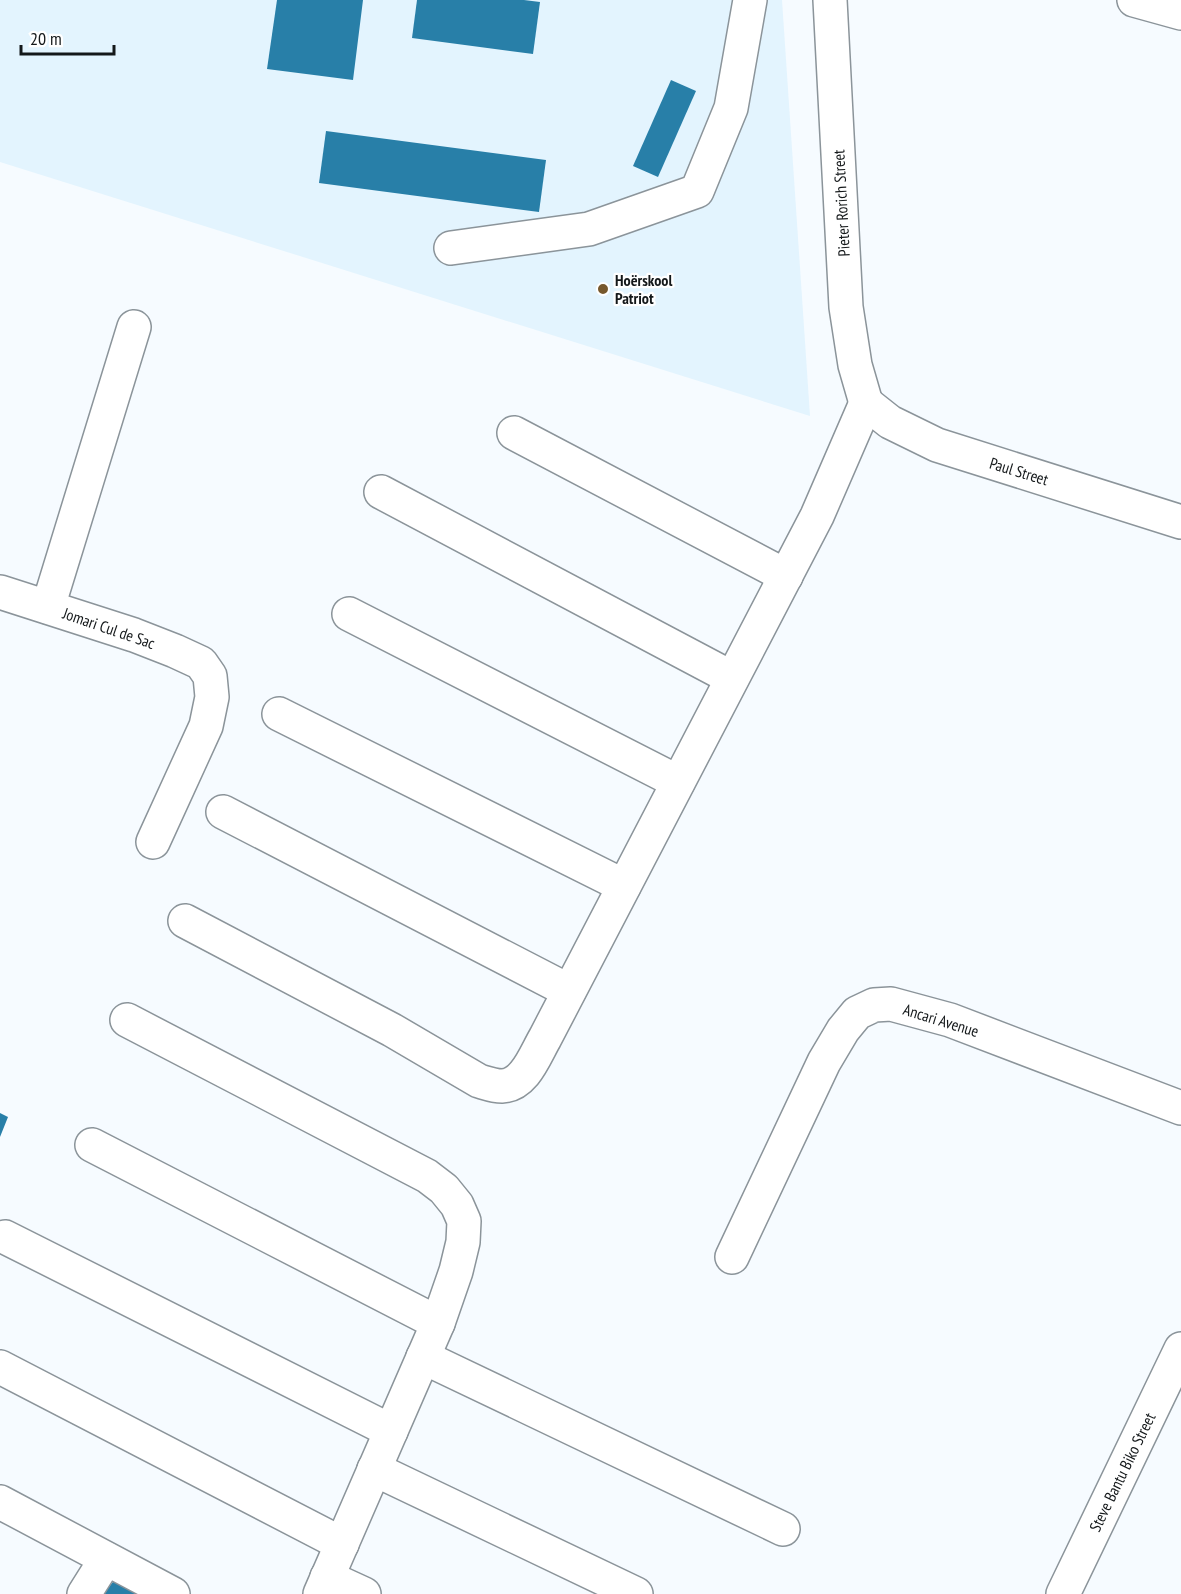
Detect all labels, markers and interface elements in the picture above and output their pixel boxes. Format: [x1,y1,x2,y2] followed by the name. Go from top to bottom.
[21,18,114,56] scale bar
[30,27,62,50] text: 20 m
[828,148,854,257] street label: Pieter Rorich Street
[615,270,672,308] place label: Hoërskool Patriot
[596,282,610,296] marker: Hoërskool Patriot
[987,453,1051,490] street label: Paul Street
[59,603,158,653] street label: Jomari Cul de Sac
[901,999,981,1041] street label: Ancari Avenue
[1085,1409,1160,1535] street label: Steve Bantu Biko Street

